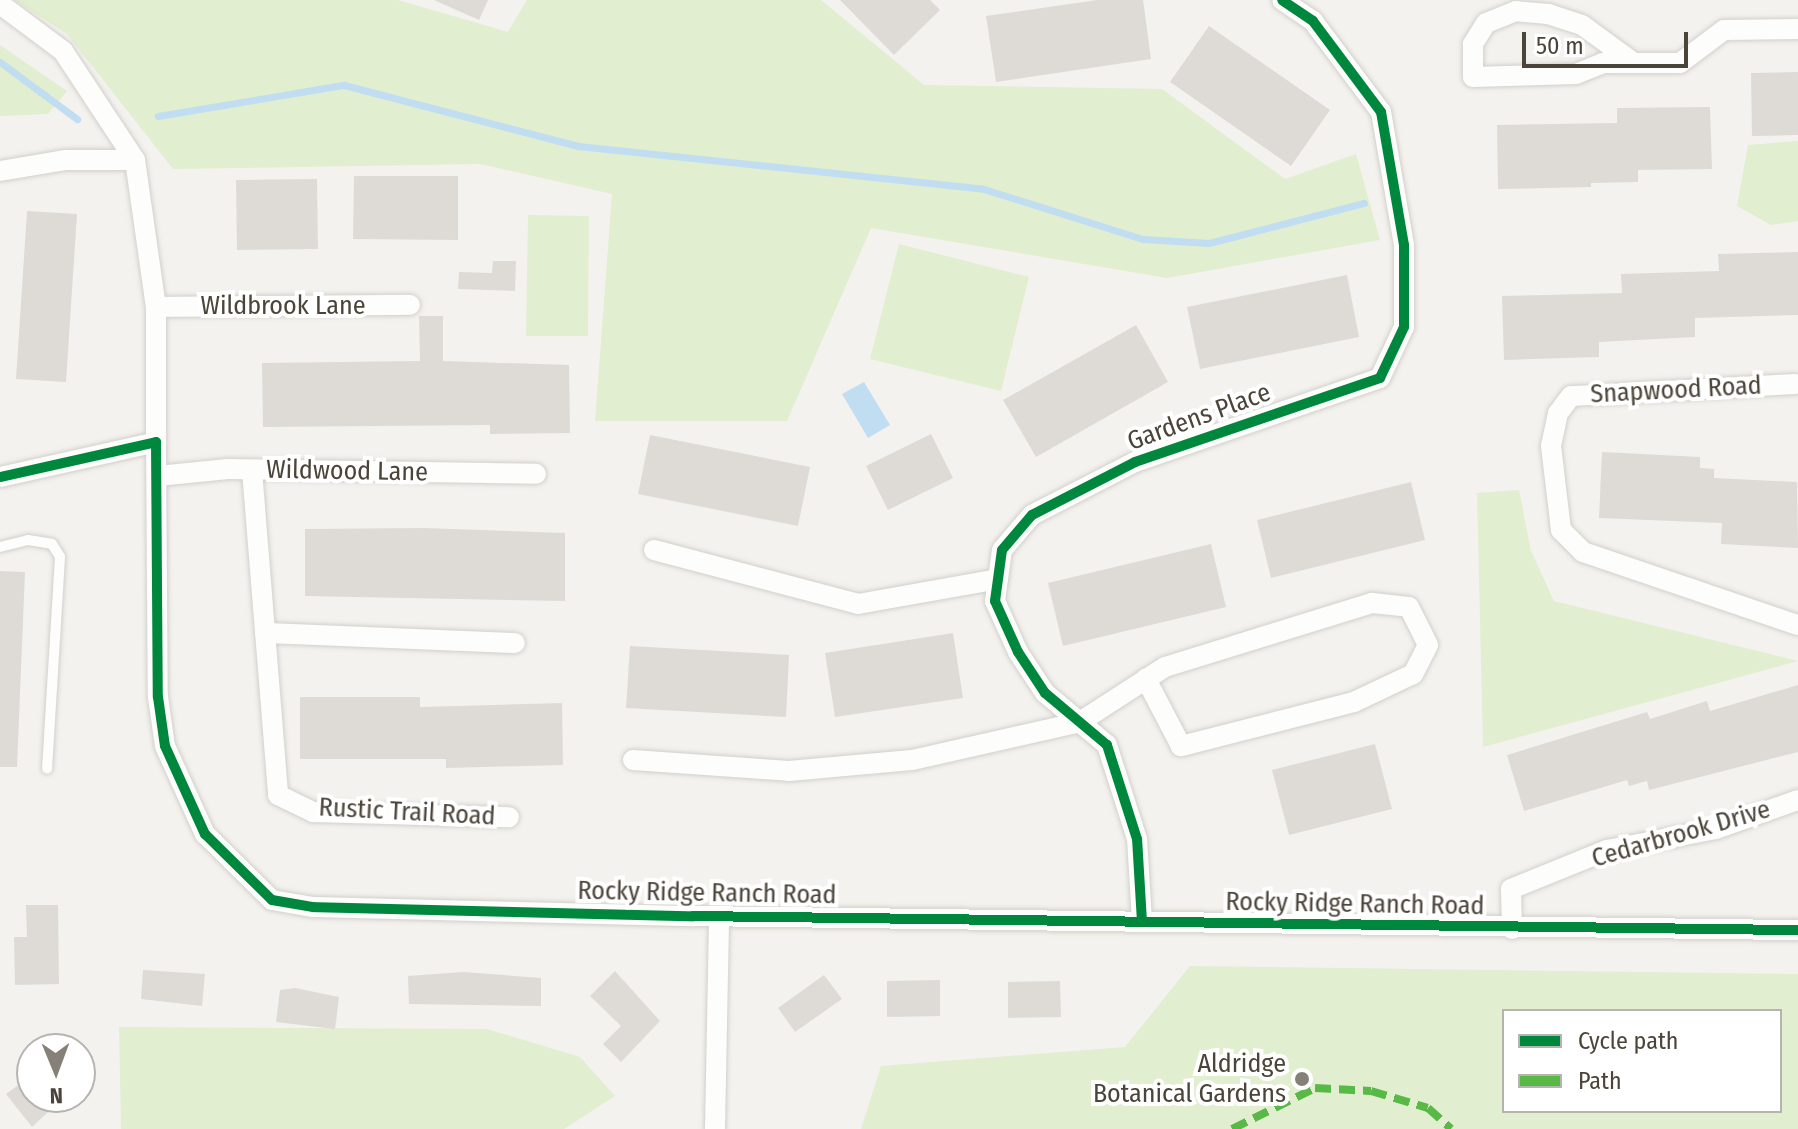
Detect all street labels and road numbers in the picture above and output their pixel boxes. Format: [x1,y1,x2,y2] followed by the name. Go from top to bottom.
[200,290,366,322] street label: Wildbrook Lane
[1590,370,1762,410] street label: Snapwood Road
[1123,377,1275,457] street label: Gardens Place
[266,454,428,488] street label: Wildwood Lane
[318,792,496,832] street label: Rustic Trail Road
[1588,794,1774,874] street label: Cedarbrook Drive
[577,875,837,911] street label: Rocky Ridge Ranch Road
[1225,886,1485,922] street label: Rocky Ridge Ranch Road

